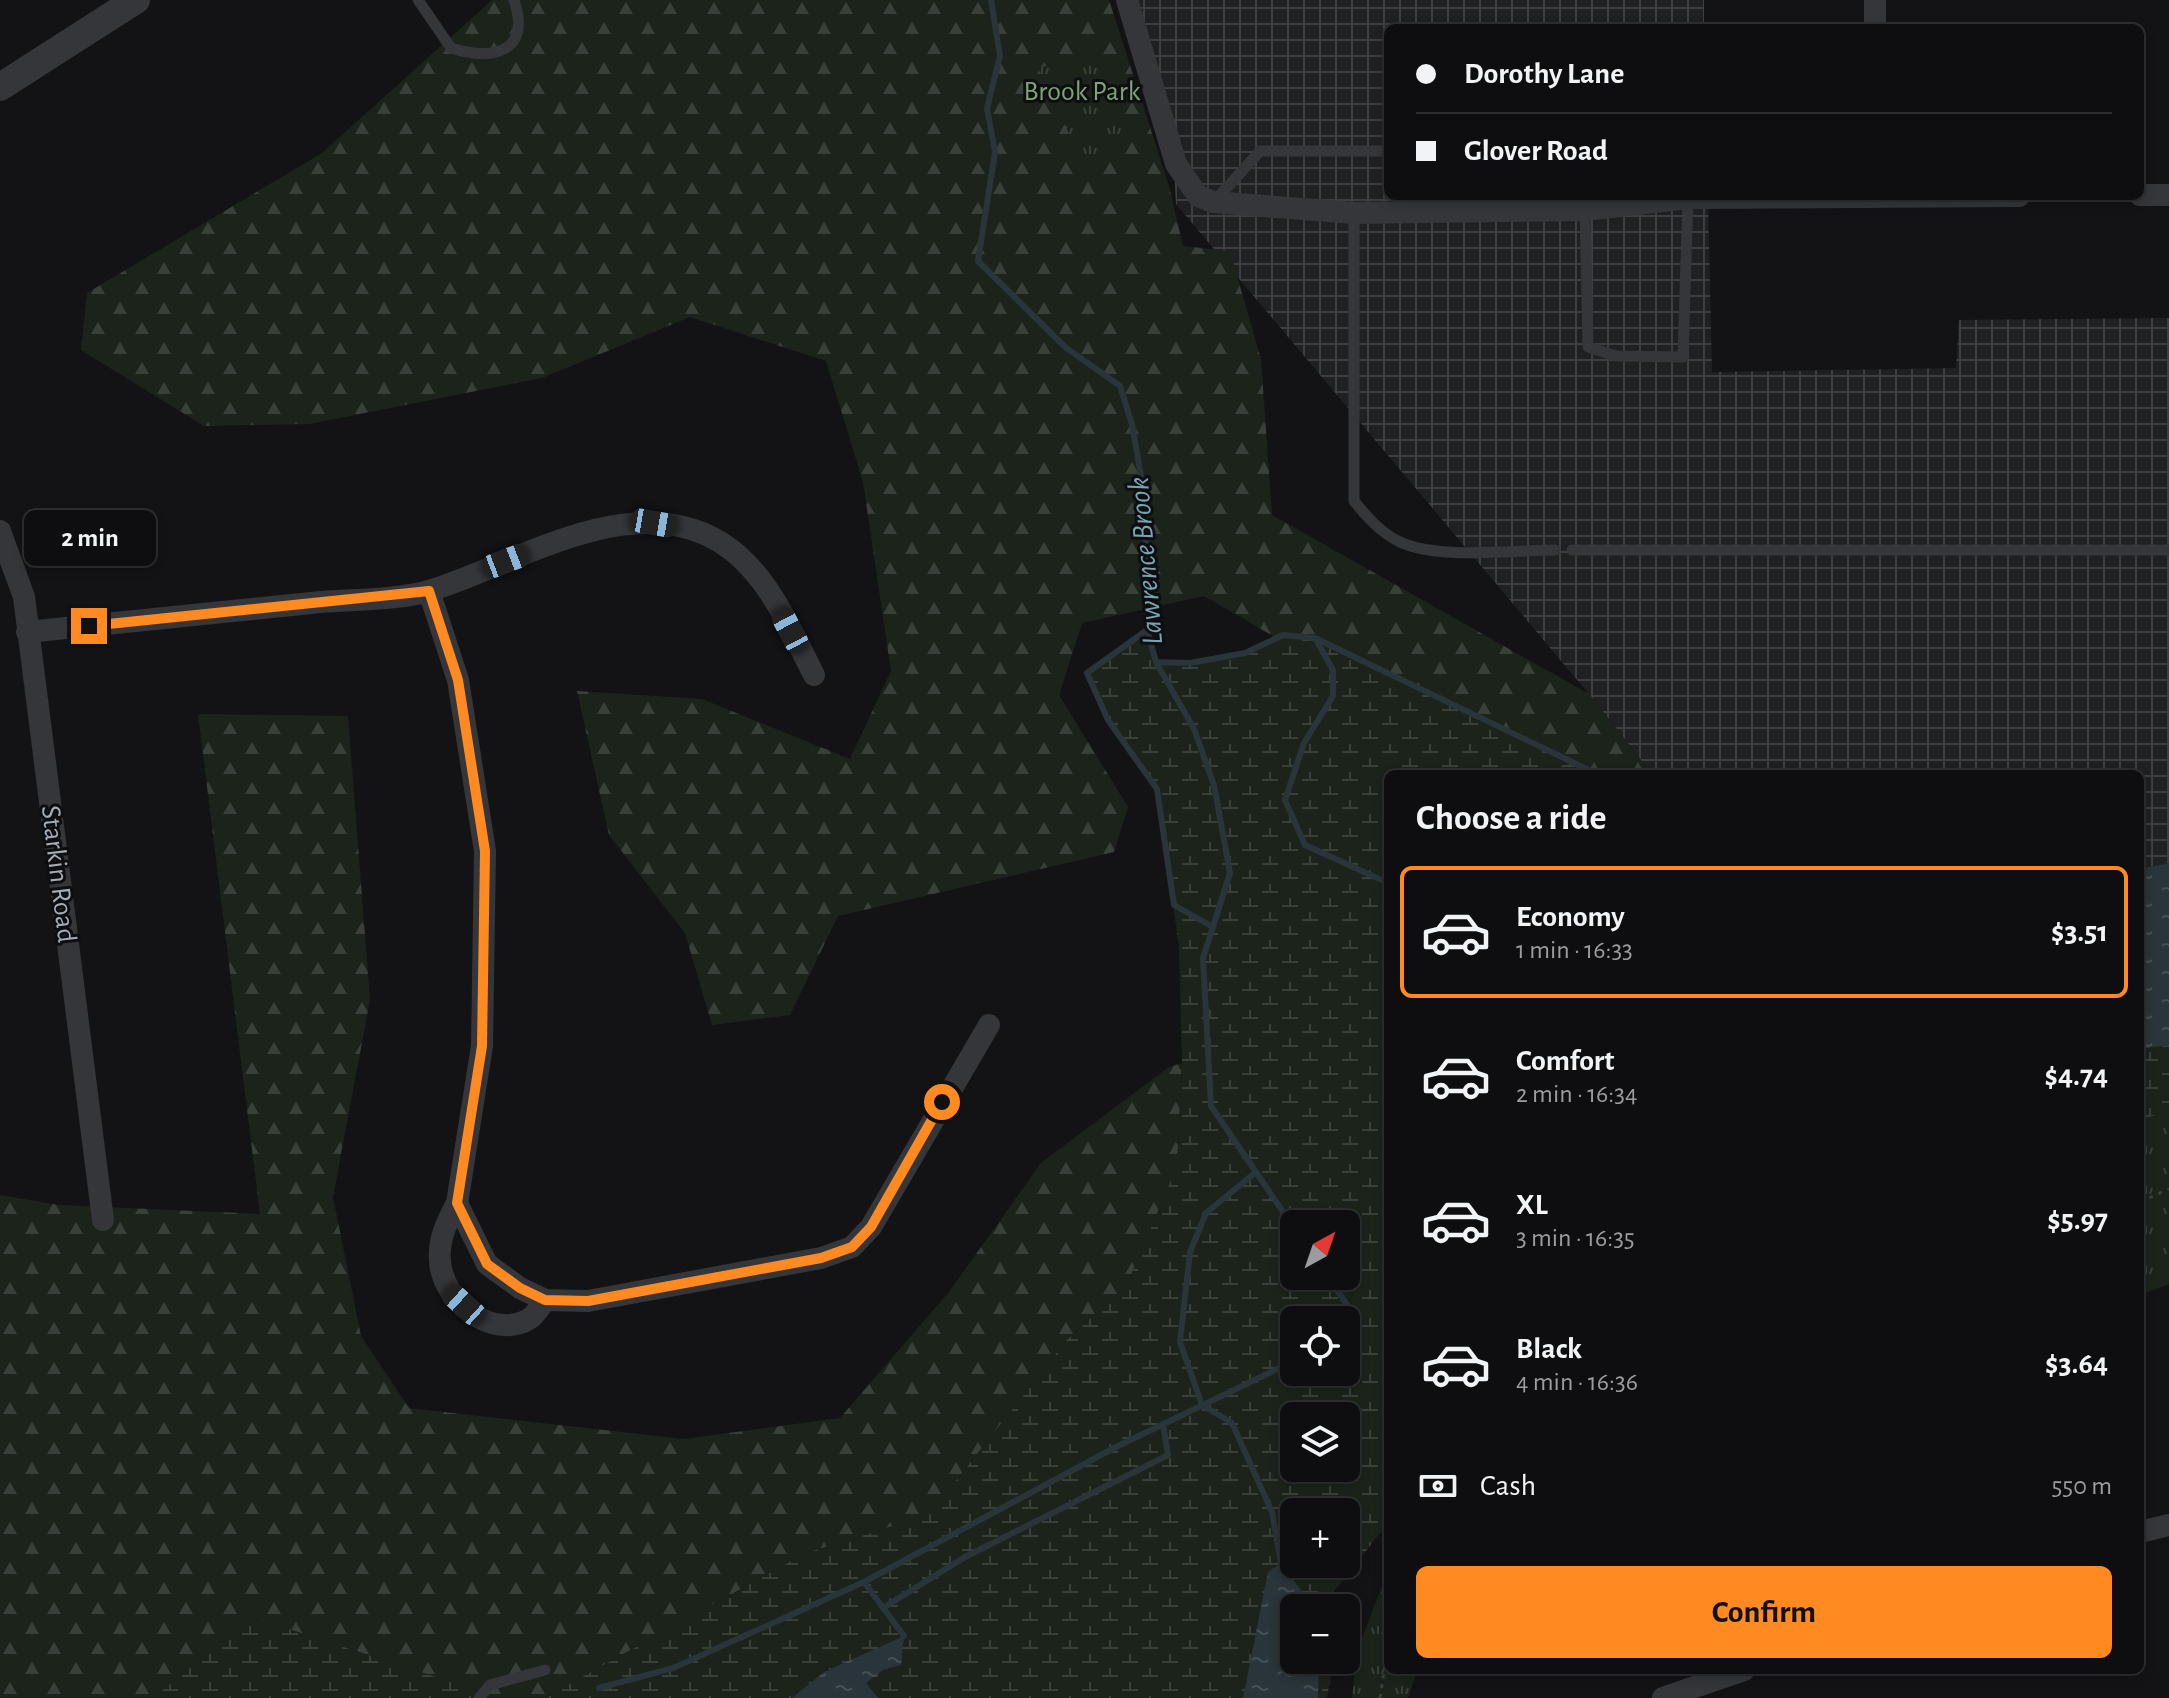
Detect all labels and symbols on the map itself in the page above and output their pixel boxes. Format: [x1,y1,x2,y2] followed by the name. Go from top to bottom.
[1024,78,1141,106] park label: Brook Park
[1124,475,1168,646] water label: Lawrence Brook
[628,507,680,539] car
[23,510,155,566] callout: 2 min
[479,541,533,581] car
[768,603,812,657] car
[71,608,107,644] route end
[36,804,80,944] street label: Starkin Road
[924,1084,960,1120] route start
[1280,1210,1360,1290] north arrow
[438,1280,490,1330] car

